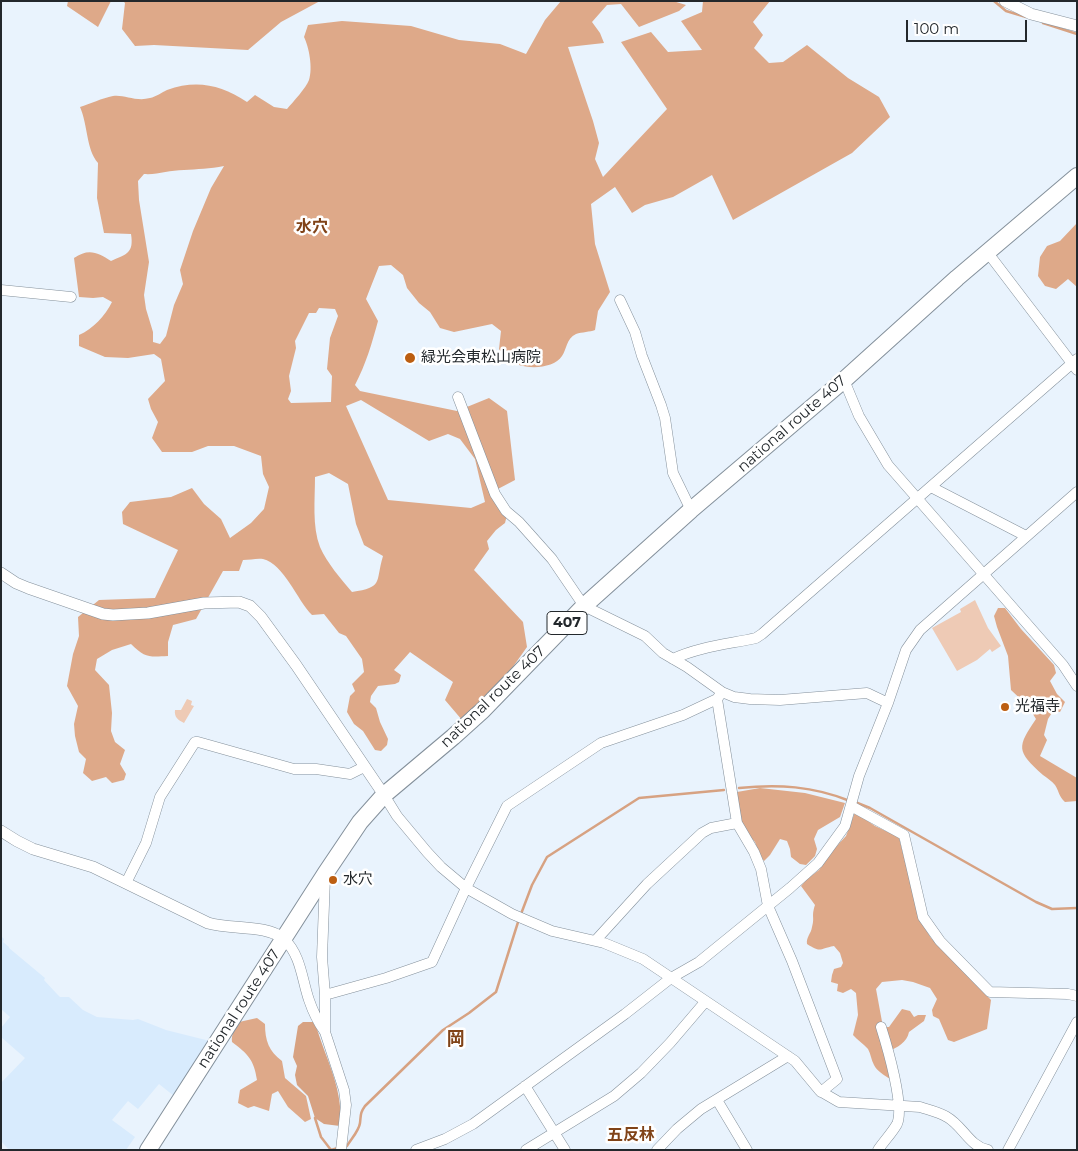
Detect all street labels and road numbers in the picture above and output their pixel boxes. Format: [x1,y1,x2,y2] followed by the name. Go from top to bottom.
[734,372,850,476] street label: national route 407
[547,612,587,634] road number: 407
[437,643,549,751] street label: national route 407
[194,946,284,1072] street label: national route 407

